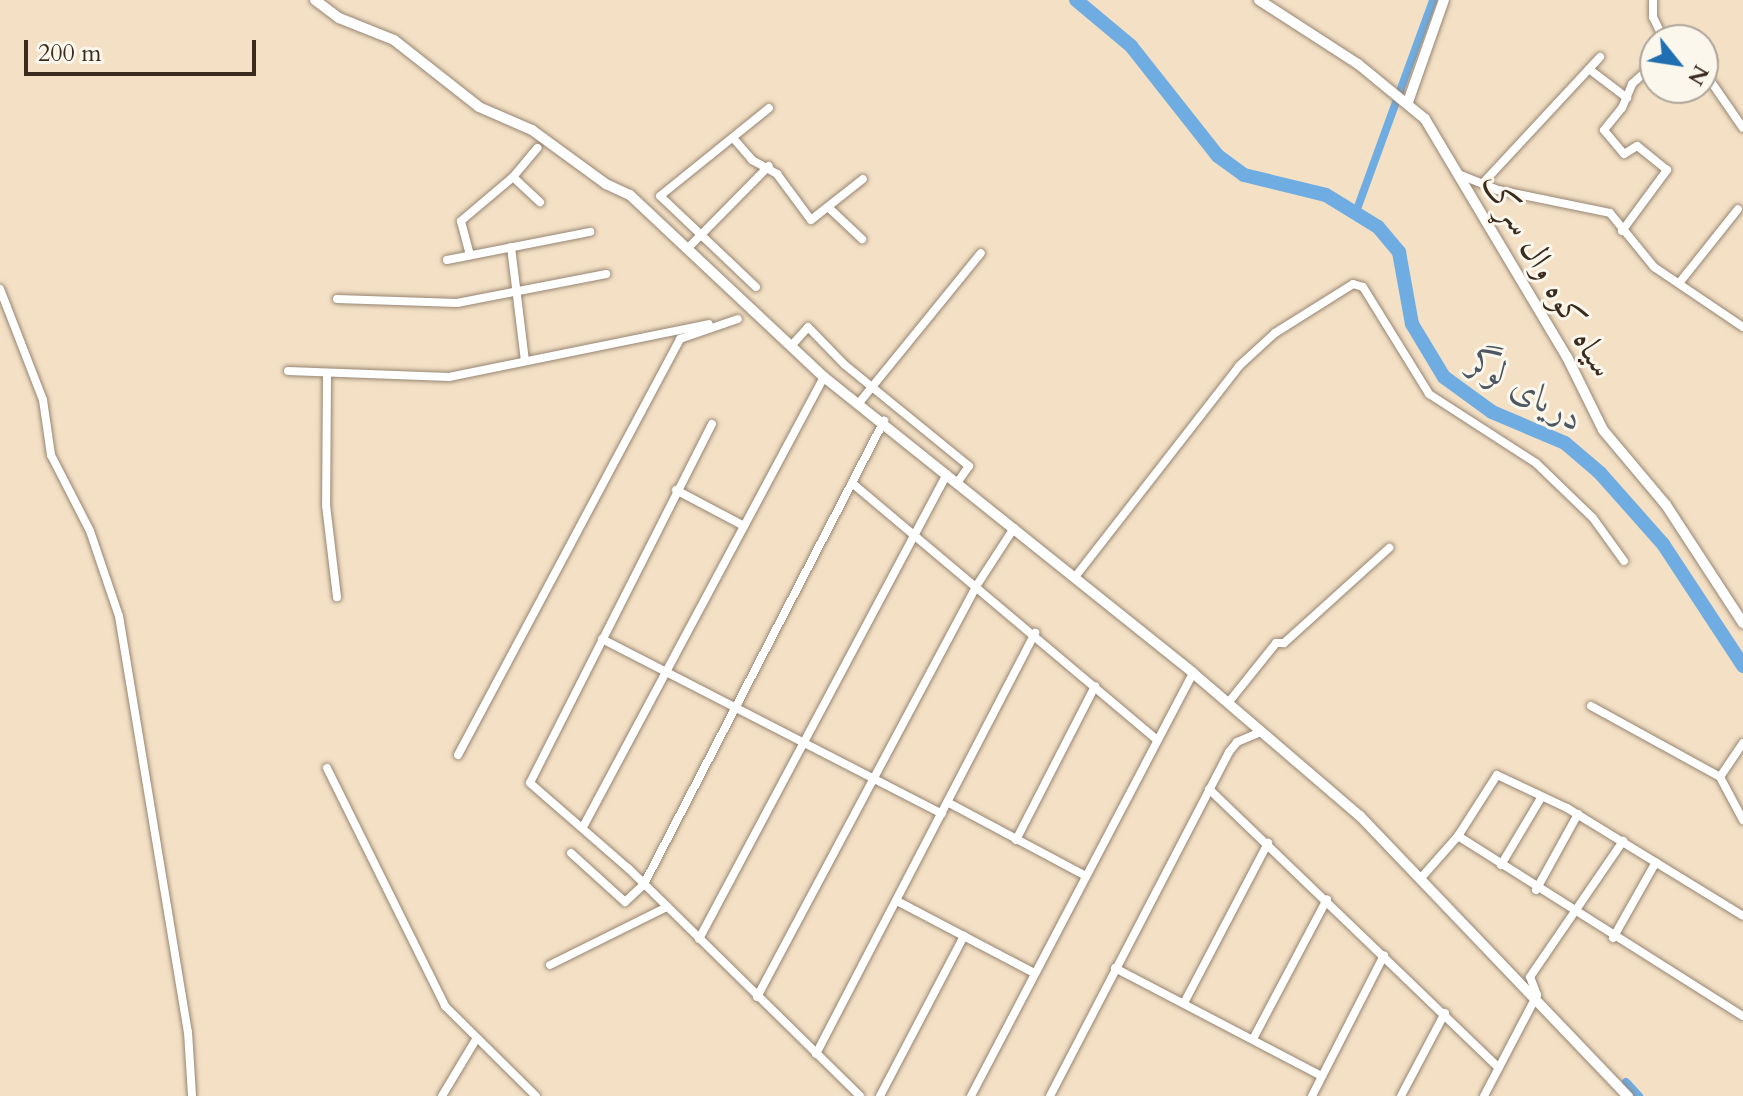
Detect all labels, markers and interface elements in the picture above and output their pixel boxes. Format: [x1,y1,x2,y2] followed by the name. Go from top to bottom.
[28,24,260,74] scale bar
[1639,24,1719,104] north arrow
[38,37,102,70] text: 200 m
[1680,59,1716,91] text: N
[1473,165,1623,385] street label: سیاه کوه وال سړک
[1462,339,1592,441] water label: دریای لوگر

